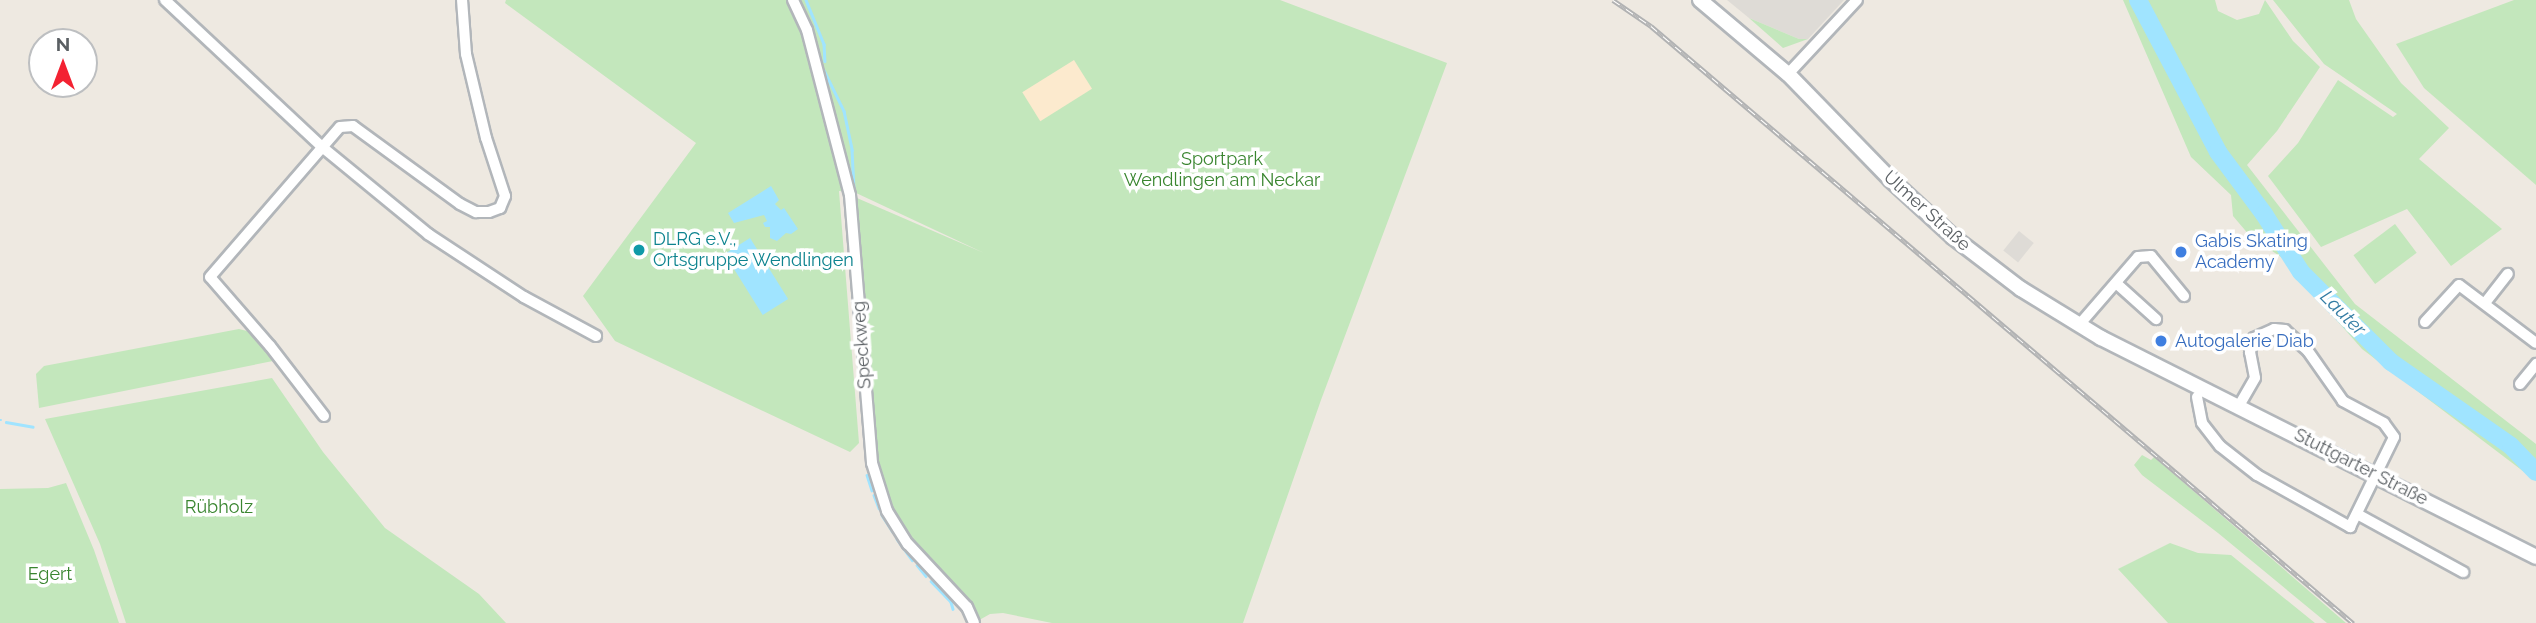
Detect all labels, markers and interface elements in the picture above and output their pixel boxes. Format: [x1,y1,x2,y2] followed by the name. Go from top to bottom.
[28,28,98,98] north arrow
[56,33,70,55] text: N
[1124,149,1320,192] park label: Sportpark Wendlingen am Neckar
[1879,166,1975,256] street label: Ulmer Straße
[653,229,854,272] place label: DLRG e.V., Ortsgruppe Wendlingen
[2195,231,2308,274] place label: Gabis Skating Academy
[631,242,647,258] marker: DLRG e.V., Ortsgruppe Wendlingen
[2173,244,2189,260] marker: Gabis Skating Academy
[2316,286,2370,340] water label: Lauter
[848,300,876,390] street label: Speckweg
[2175,330,2314,352] place label: Autogalerie Diab
[2153,333,2169,349] marker: Autogalerie Diab
[2290,424,2432,510] street label: Stuttgarter Straße
[185,496,253,518] park label: Rübholz
[28,563,72,585] park label: Egert

